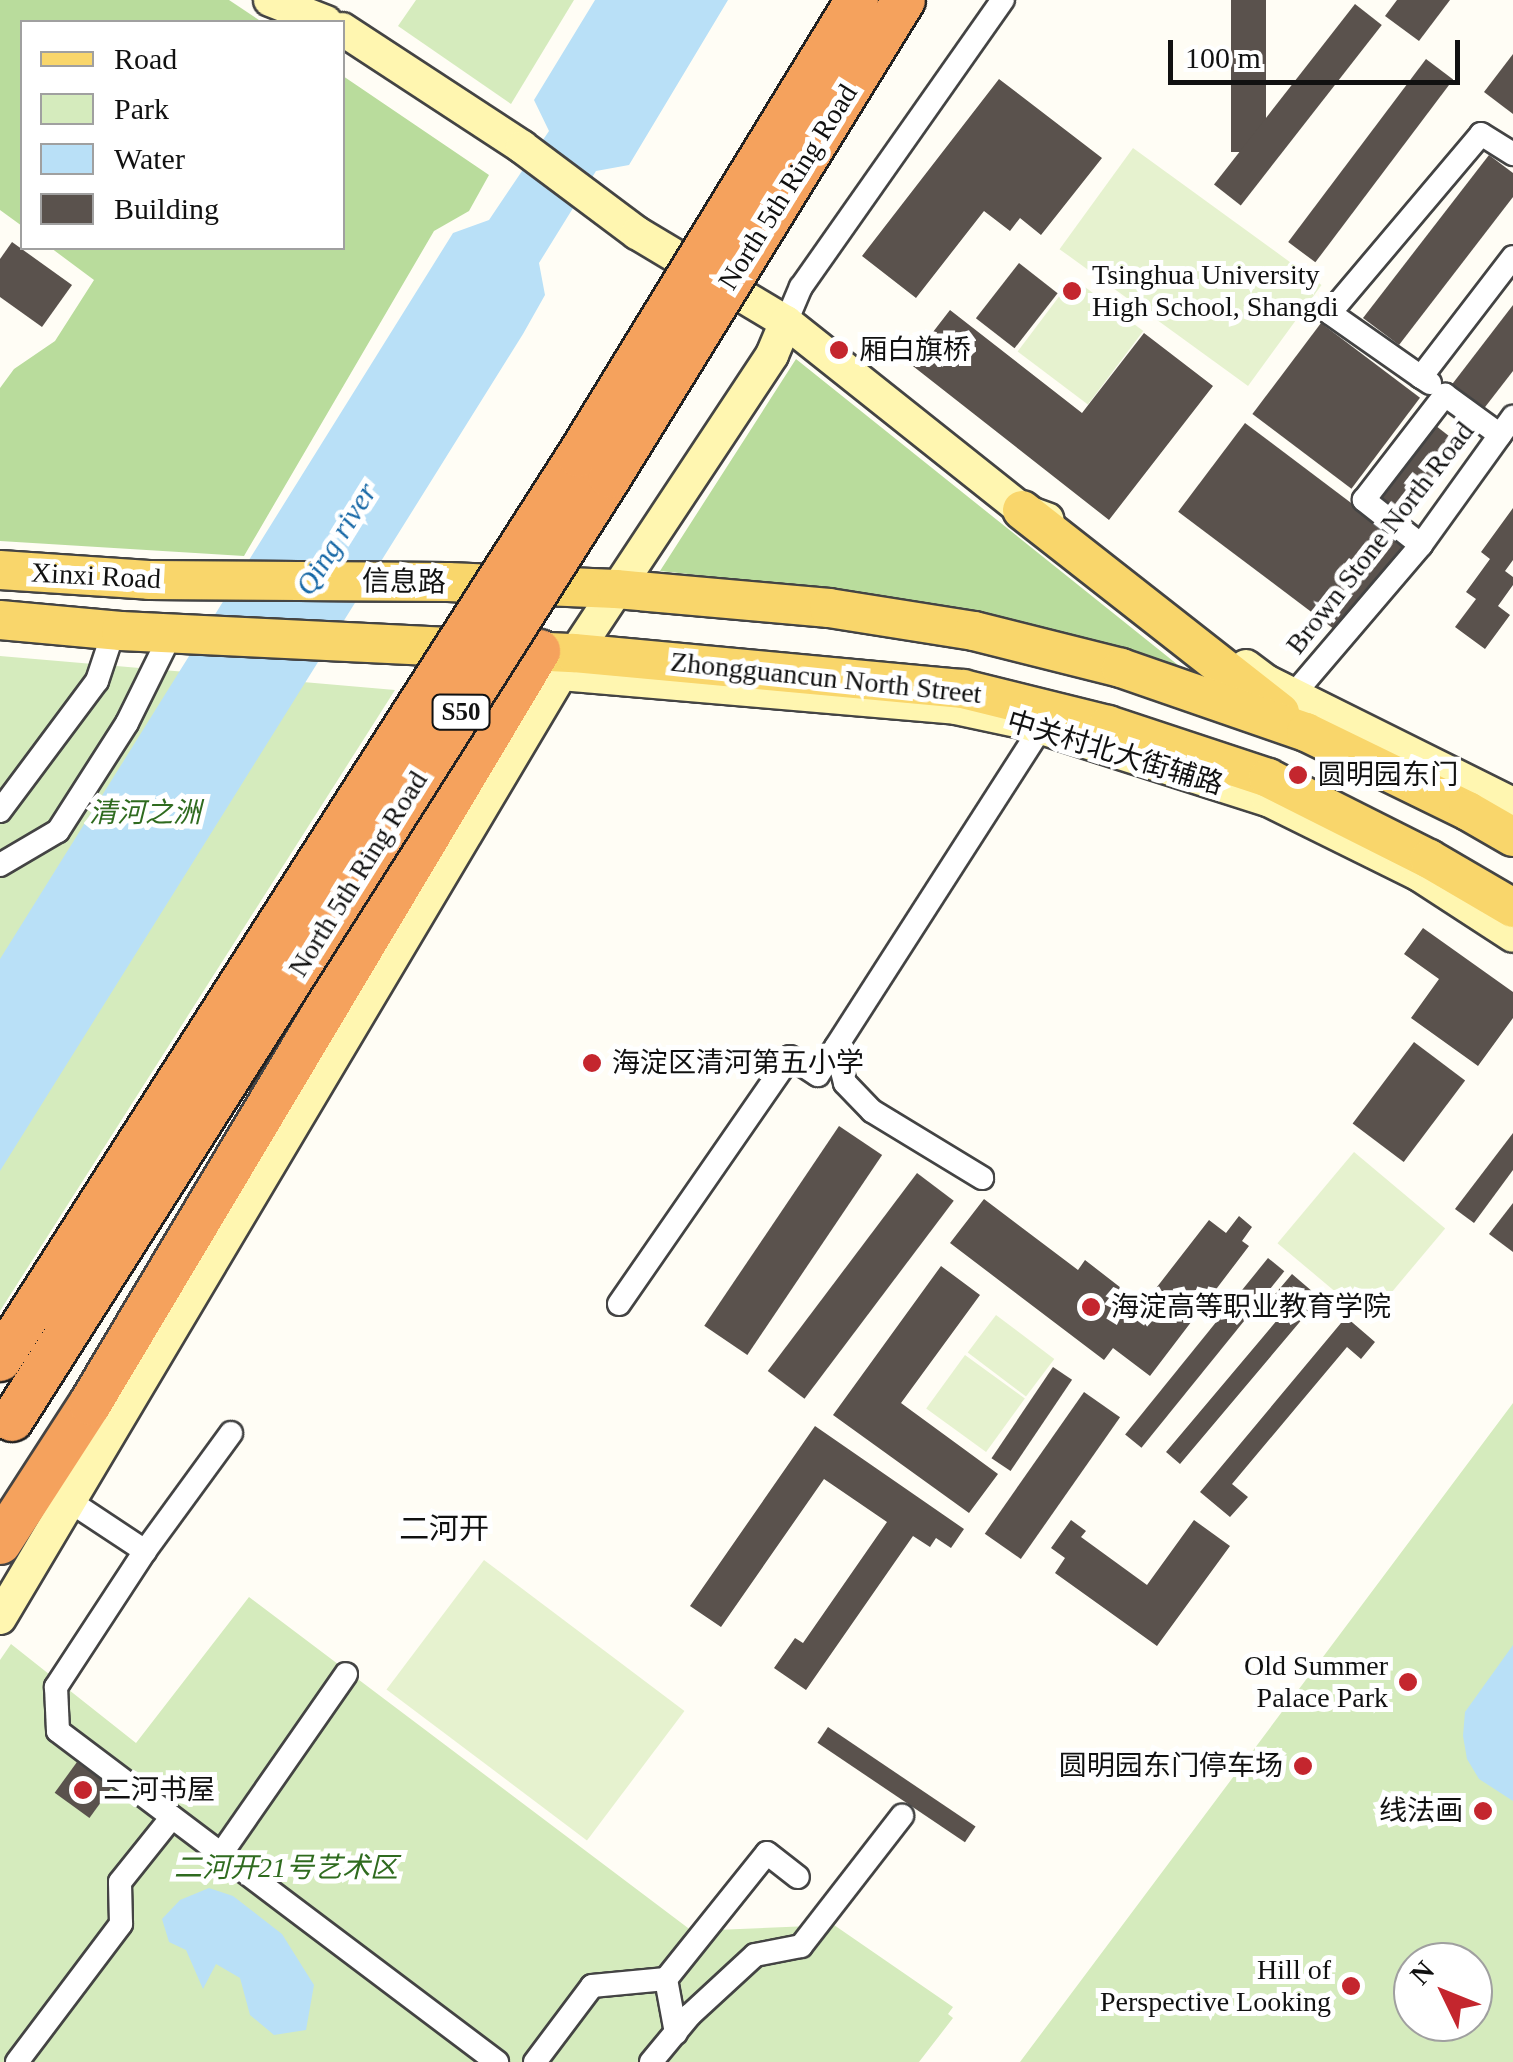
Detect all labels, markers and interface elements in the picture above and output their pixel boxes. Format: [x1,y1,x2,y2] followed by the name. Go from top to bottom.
[20,20,345,250] legend
[1173,20,1466,82] scale bar
[1185,41,1261,74] text: 100 m
[114,42,177,75] text: Road
[711,78,865,296] street label: North 5th Ring Road
[114,92,169,125] text: Park
[114,142,185,175] text: Water
[114,192,219,225] text: Building
[1092,258,1339,324] place label: Tsinghua University High School, Shangdi
[1061,280,1083,302] marker: Tsinghua University High School, Shangdi
[859,333,971,367] place label: 厢白旗桥
[828,339,850,361] marker: 厢白旗桥
[1279,415,1481,661] street label: Brown Stone North Road
[287,476,385,602] water label: Qing river
[30,556,162,596] street label: Xinxi Road
[362,564,446,600] street label: 信息路
[669,645,983,711] street label: Zhongguancun North Street
[431,692,491,732] road number: S50
[1003,704,1227,802] street label: 中关村北大街辅路
[1318,758,1458,792] place label: 圆明园东门
[1287,764,1309,786] marker: 圆明园东门
[281,765,435,983] street label: North 5th Ring Road
[89,796,201,830] park label: 清河之洲
[612,1046,864,1080] place label: 海淀区清河第五小学
[581,1052,603,1074] marker: 海淀区清河第五小学
[1111,1290,1391,1324] place label: 海淀高等职业教育学院
[1080,1296,1102,1318] marker: 海淀高等职业教育学院
[399,1511,489,1547] district label: 二河开
[1244,1649,1388,1715] place label: Old Summer Palace Park
[1397,1671,1419,1693] marker: Old Summer Palace Park
[1059,1749,1283,1783] place label: 圆明园东门停车场
[1292,1755,1314,1777] marker: 圆明园东门停车场
[103,1773,215,1807] place label: 二河书屋
[72,1779,94,1801] marker: 二河书屋
[1379,1794,1463,1828] place label: 线法画
[1472,1800,1494,1822] marker: 线法画
[174,1851,398,1885] park label: 二河开21号艺术区
[1393,1942,1493,2042] north arrow
[1100,1953,1331,2019] place label: Hill of Perspective Looking
[1404,1955,1440,1991] text: N
[1340,1975,1362,1997] marker: Hill of Perspective Looking

